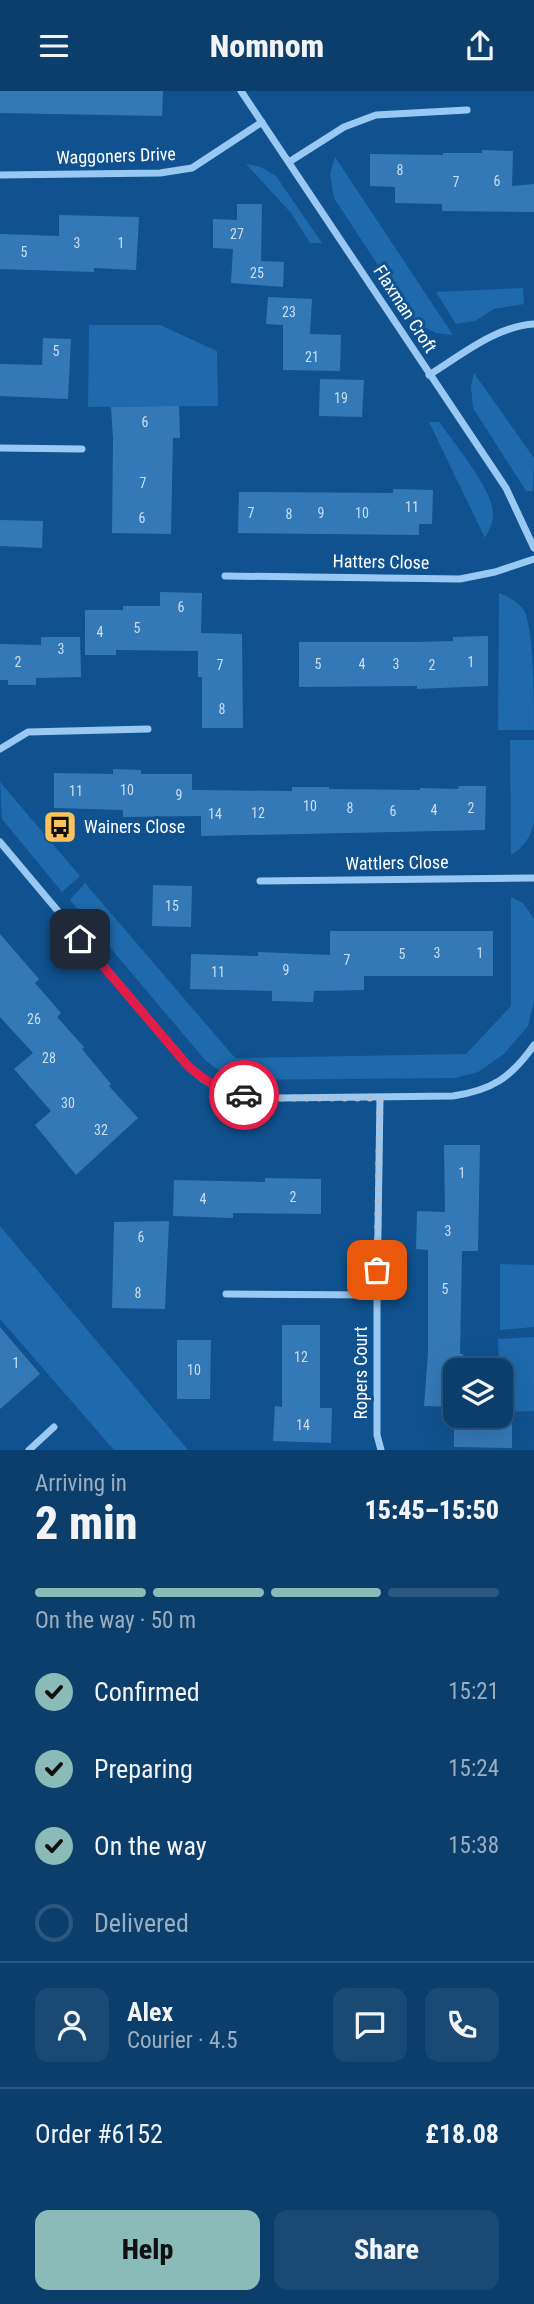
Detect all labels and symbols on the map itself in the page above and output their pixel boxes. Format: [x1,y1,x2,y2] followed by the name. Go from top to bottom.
[56,143,176,168] street label: Waggoners Drive
[397,162,404,178] house number: 8
[494,173,501,189] house number: 6
[453,174,460,190] house number: 7
[230,226,244,242] house number: 27
[74,235,80,251] house number: 3
[118,235,124,251] house number: 1
[21,244,28,260] house number: 5
[369,261,441,356] street label: Flaxman Croft
[250,265,264,281] house number: 25
[282,304,296,320] house number: 23
[53,343,60,359] house number: 5
[305,349,319,365] house number: 21
[334,390,348,406] house number: 19
[142,414,149,430] house number: 6
[140,475,147,491] house number: 7
[405,499,419,515] house number: 11
[248,505,255,521] house number: 7
[318,505,324,521] house number: 9
[355,505,369,521] house number: 10
[286,506,293,522] house number: 8
[139,510,146,526] house number: 6
[332,550,430,573] street label: Hatters Close
[178,599,185,615] house number: 6
[134,620,141,636] house number: 5
[97,624,104,640] house number: 4
[58,641,64,657] house number: 3
[15,654,22,670] house number: 2
[468,654,474,670] house number: 1
[315,656,322,672] house number: 5
[359,656,366,672] house number: 4
[393,656,399,672] house number: 3
[217,657,224,673] house number: 7
[429,657,436,673] house number: 2
[219,701,226,717] house number: 8
[120,782,134,798] house number: 10
[69,783,83,799] house number: 11
[176,787,182,803] house number: 9
[303,798,317,814] house number: 10
[347,800,354,816] house number: 8
[468,800,475,816] house number: 2
[431,802,438,818] house number: 4
[390,803,397,819] house number: 6
[251,805,265,821] house number: 12
[208,806,222,822] house number: 14
[41,808,79,846] bus stop icon: Wainers Close
[84,816,185,837] place label: Wainers Close
[345,851,449,874] street label: Wattlers Close
[165,898,179,914] house number: 15
[50,909,110,969] pin
[434,945,440,961] house number: 3
[477,945,483,961] house number: 1
[399,946,406,962] house number: 5
[344,952,351,968] house number: 7
[283,962,289,978] house number: 9
[211,964,225,980] house number: 11
[27,1011,41,1027] house number: 26
[42,1050,56,1066] house number: 28
[209,1060,279,1130] courier
[61,1095,75,1111] house number: 30
[94,1122,108,1138] house number: 32
[459,1165,465,1181] house number: 1
[290,1189,297,1205] house number: 2
[200,1191,207,1207] house number: 4
[445,1223,451,1239] house number: 3
[138,1229,145,1245] house number: 6
[347,1240,407,1300] pin
[442,1281,449,1297] house number: 5
[135,1285,142,1301] house number: 8
[350,1327,371,1419] street label: Ropers Court
[294,1349,308,1365] house number: 12
[13,1355,19,1371] house number: 1
[187,1362,201,1378] house number: 10
[296,1417,310,1433] house number: 14

